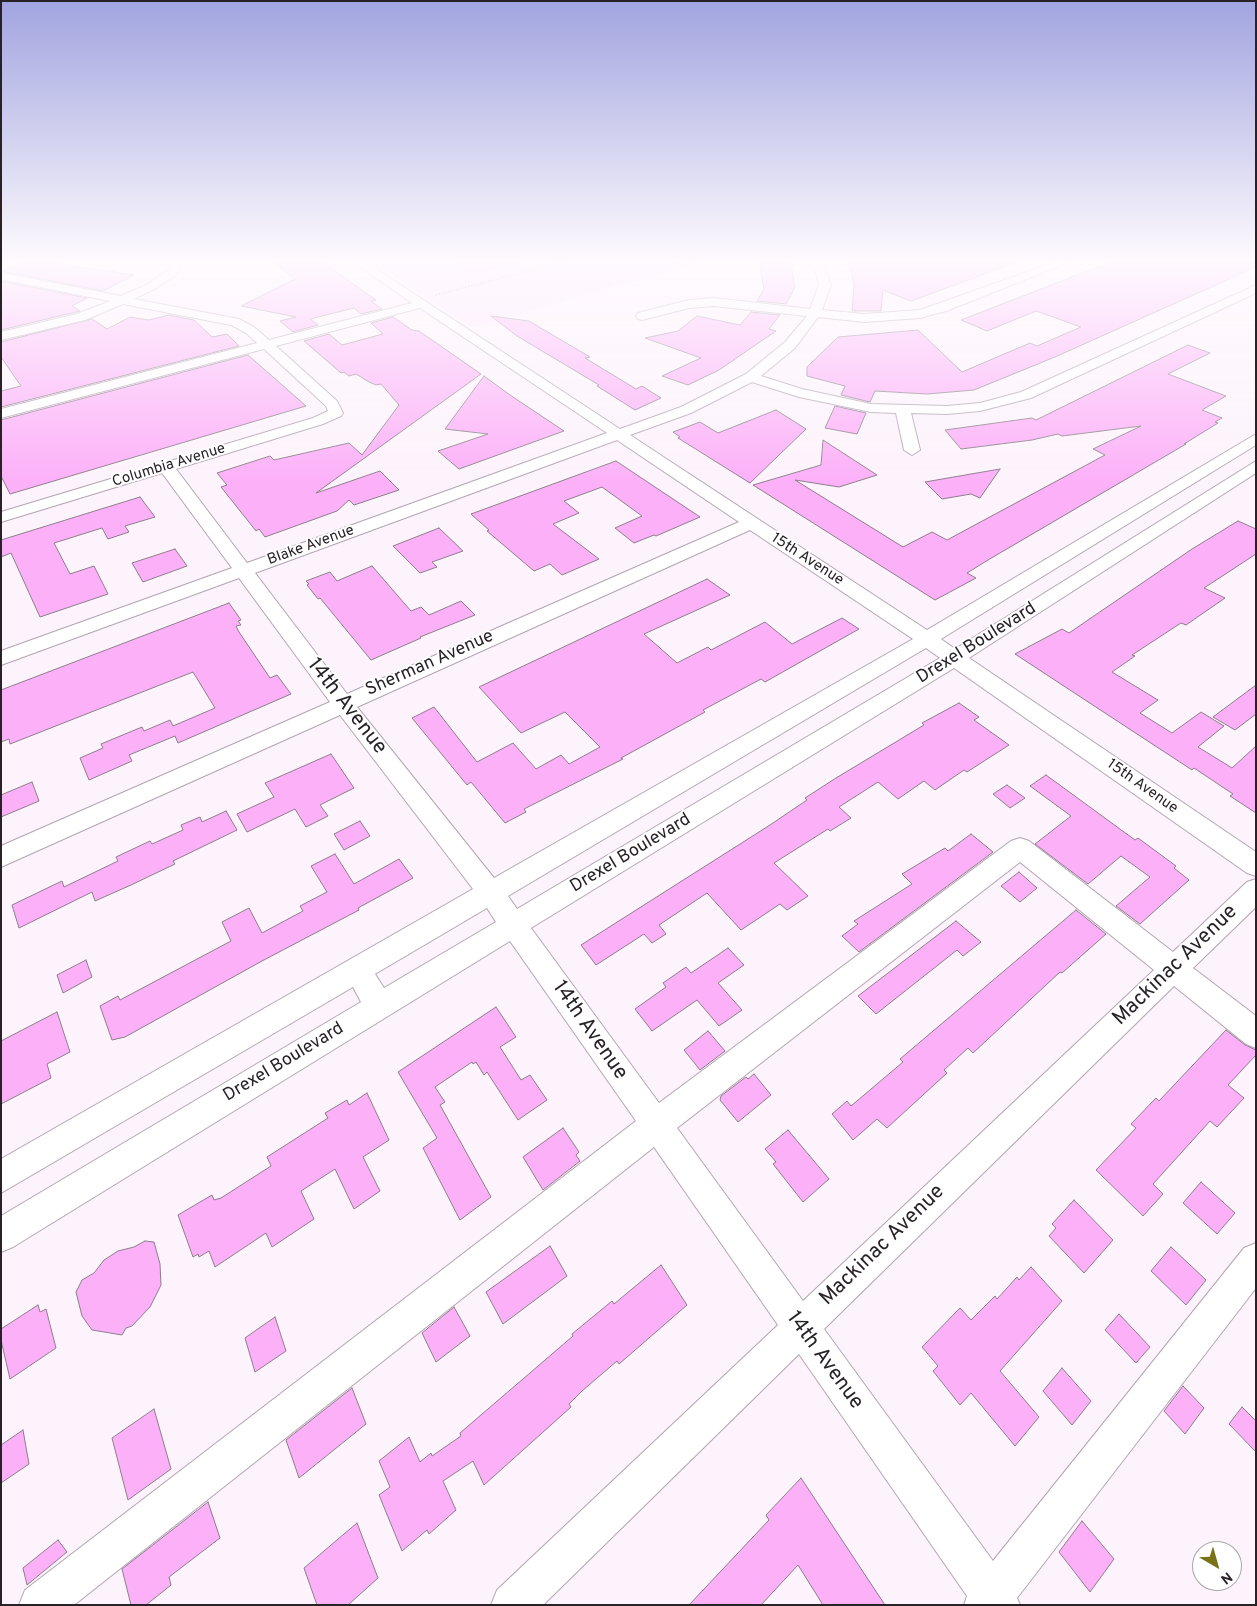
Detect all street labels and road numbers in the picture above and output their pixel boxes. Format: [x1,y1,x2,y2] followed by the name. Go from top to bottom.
[110,440,228,492] street label: Columbia Avenue
[265,522,357,570] street label: Blake Avenue
[768,530,846,590] street label: 15th Avenue
[913,599,1041,689] street label: Drexel Boulevard
[363,626,497,702] street label: Sherman Avenue
[301,654,391,760] street label: 14th Avenue
[1103,756,1181,818] street label: 15th Avenue
[567,810,695,898] street label: Drexel Boulevard
[1108,900,1244,1032] street label: Mackinac Avenue
[546,977,632,1085] street label: 14th Avenue
[220,1019,348,1107] street label: Drexel Boulevard
[815,1180,951,1312] street label: Mackinac Avenue
[780,1307,868,1415] street label: 14th Avenue

